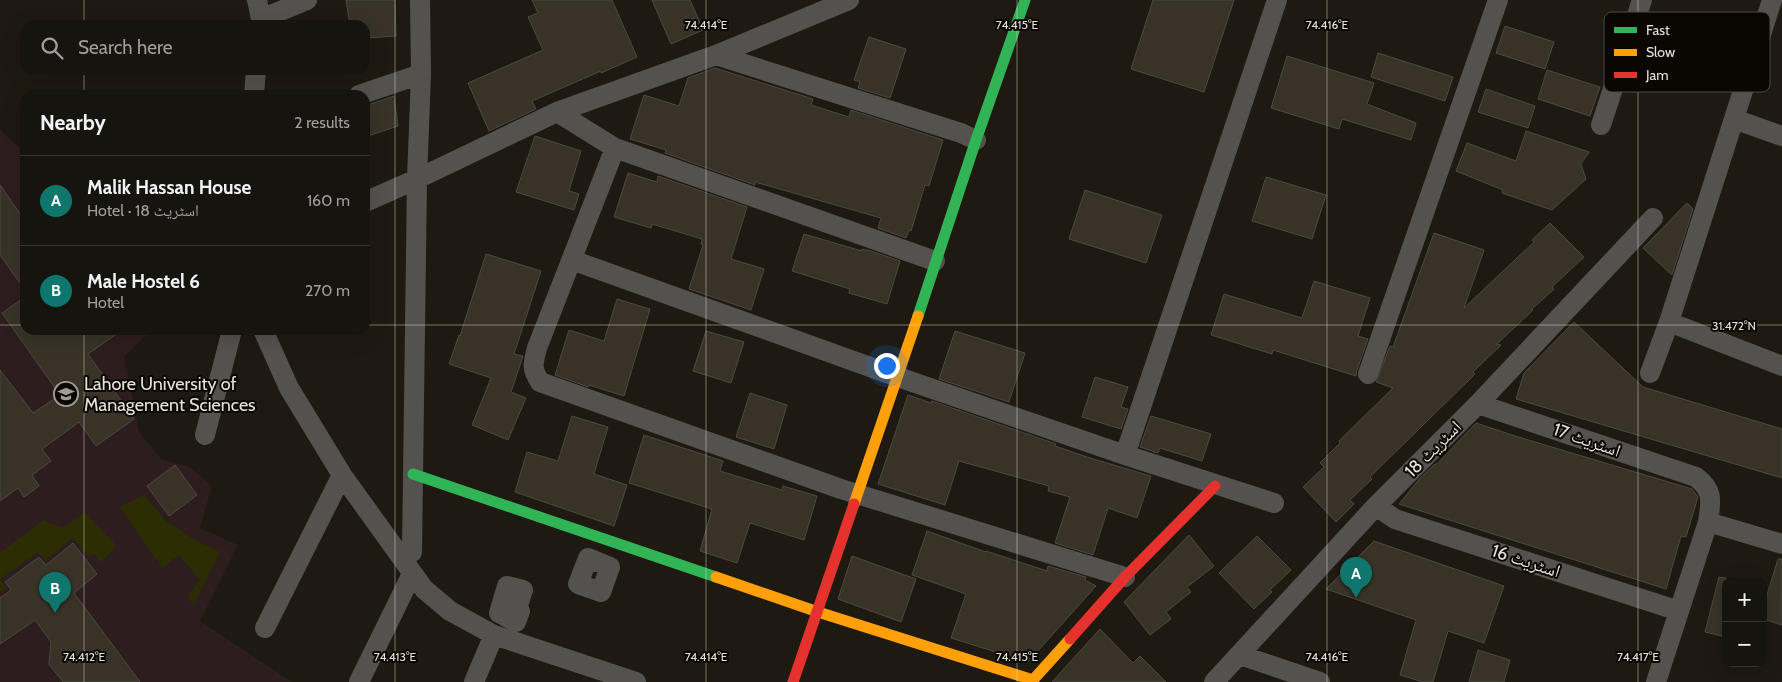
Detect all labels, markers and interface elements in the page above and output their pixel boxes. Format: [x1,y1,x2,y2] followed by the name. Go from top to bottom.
[1604,12,1770,92] legend
[685,17,728,32] text: 74.414°E
[996,17,1039,32] text: 74.415°E
[1306,17,1349,32] text: 74.416°E
[20,20,370,75] search box
[1646,21,1670,39] text: Fast
[38,34,66,62] icon: search
[78,36,172,59] text: Search here
[1646,43,1675,61] text: Slow
[1645,66,1668,84] text: Jam
[40,110,106,135] text: Nearby
[294,113,350,132] text: 2 results
[87,176,251,199] text: Malik Hassan House
[51,191,61,210] text: A
[307,191,350,210] text: 160 m
[87,201,199,220] text: Hotel · اسٹریٹ 18
[87,270,200,293] text: Male Hostel 6
[51,281,61,300] text: B
[305,281,350,300] text: 270 m
[87,293,124,312] text: Hotel
[1712,318,1756,333] text: 31.472°N
[874,353,900,379] your location
[84,373,256,416] place label: Lahore University of Management Sciences
[53,381,79,407] school or university icon: Lahore University of Management Sciences
[1400,416,1466,482] street label: اسٹریٹ 18
[1550,418,1624,462] street label: اسٹریٹ 17
[1489,540,1563,582] street label: اسٹریٹ 16
[1340,557,1372,598] pin: A
[39,572,71,613] pin: B
[1722,577,1767,667] map controls
[1722,577,1767,622] button: +
[1722,622,1767,667] button: −
[63,649,105,664] text: 74.412°E
[374,649,417,664] text: 74.413°E
[685,649,728,664] text: 74.414°E
[996,649,1039,664] text: 74.415°E
[1306,649,1349,664] text: 74.416°E
[1617,649,1659,664] text: 74.417°E

